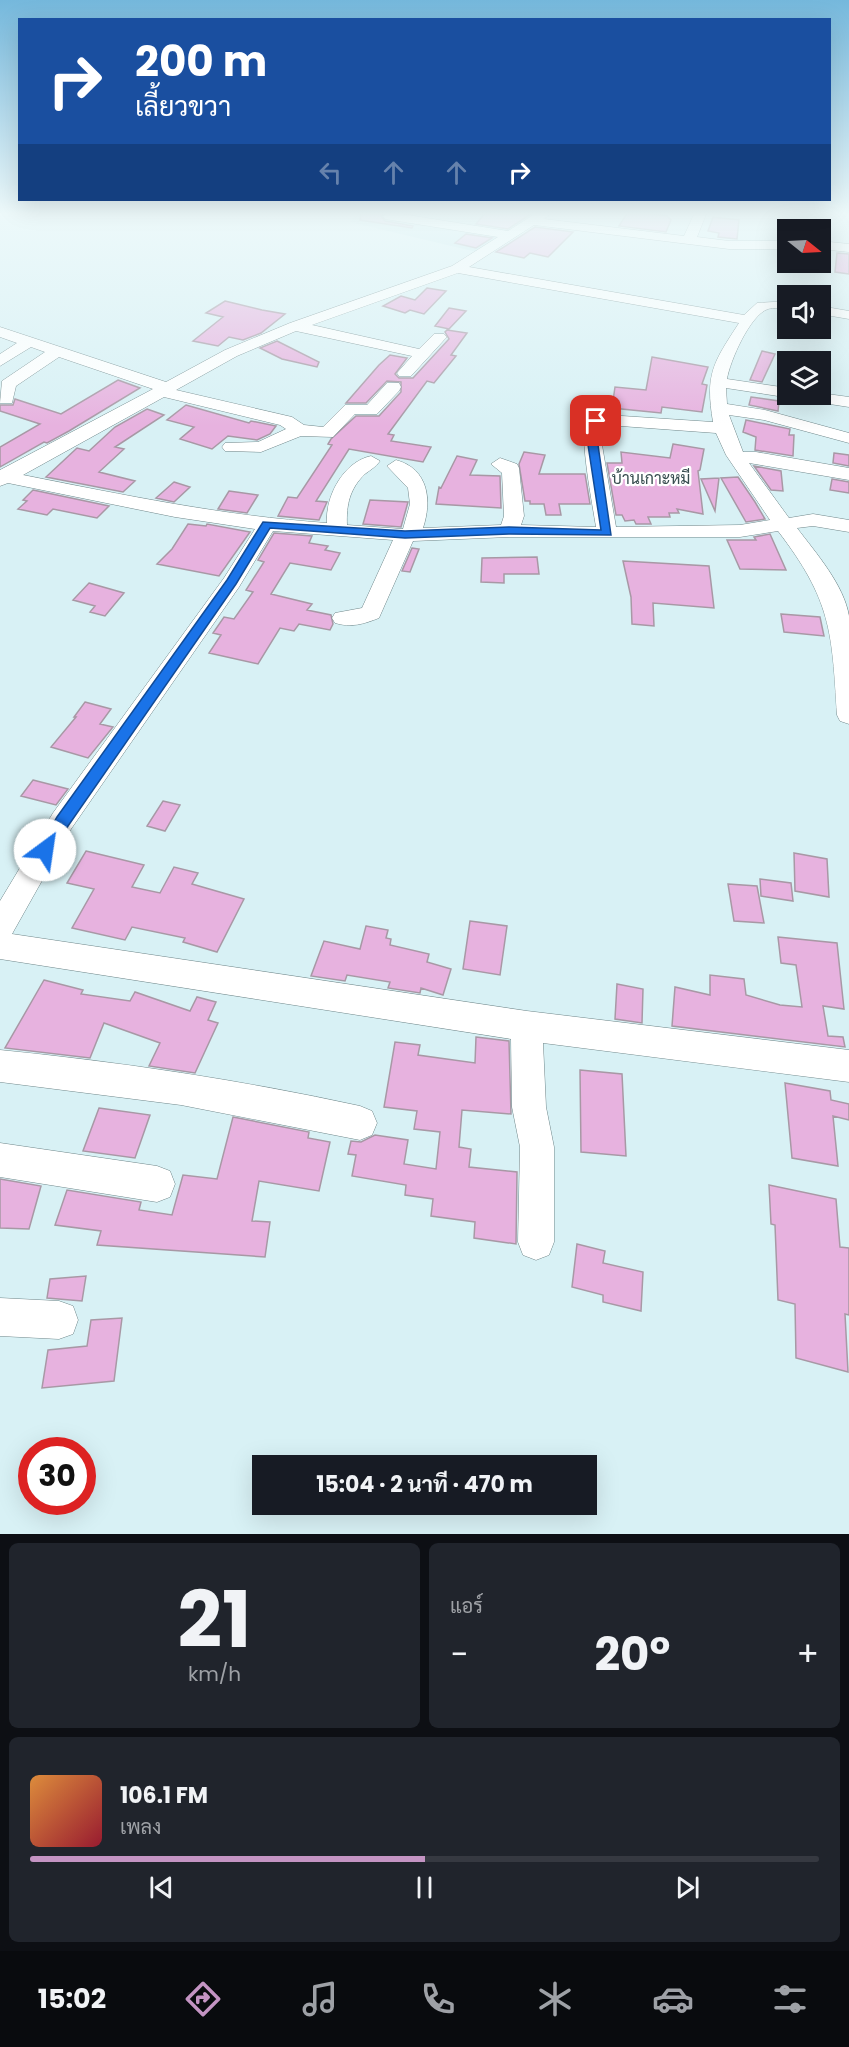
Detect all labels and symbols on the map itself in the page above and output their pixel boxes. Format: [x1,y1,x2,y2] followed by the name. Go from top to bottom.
[777,219,831,273] north arrow
[570,395,621,446] pin
[612,467,690,490] district label: บ้านเกาะหมี
[13.0,818,77.0,882] position arrow
[18,1437,96,1515] speed limit sign: 30

